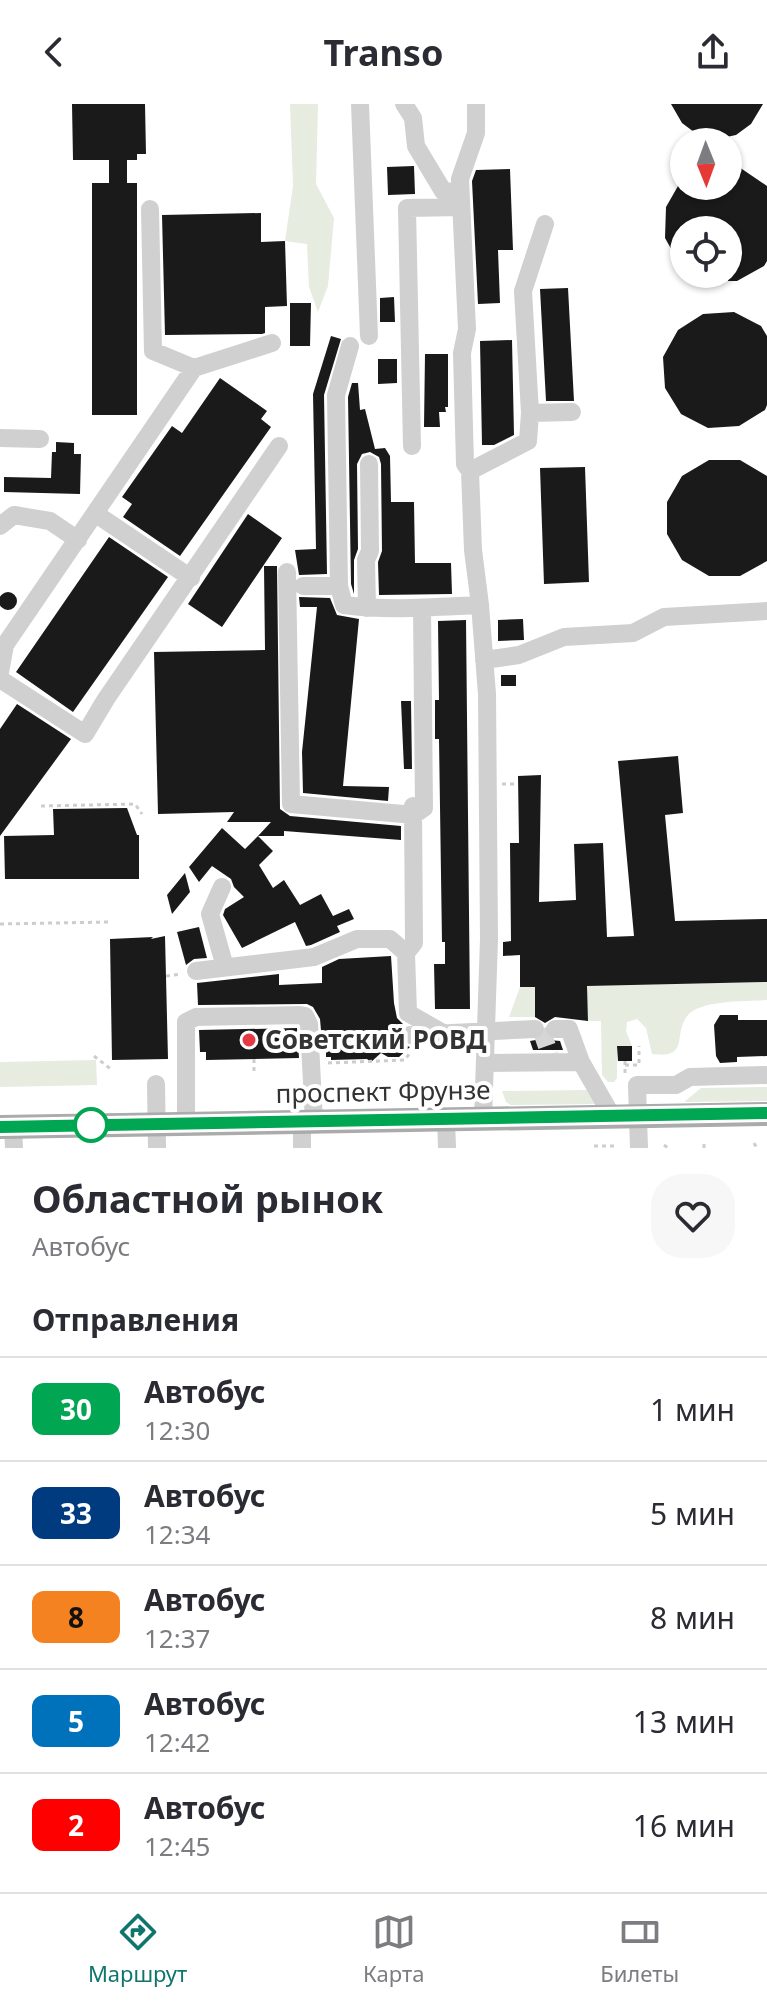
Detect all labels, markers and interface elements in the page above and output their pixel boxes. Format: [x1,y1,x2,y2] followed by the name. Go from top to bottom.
[324,28,443,77] text: Transo
[32,30,76,74] icon: back
[691,30,735,74] icon: share
[670,128,742,200] north arrow
[670,128,742,288] map controls
[670,216,742,288] button: locate
[265,1021,486,1057] place label: Советский РОВД
[240,1031,258,1049] marker: Советский РОВД
[275,1071,491,1111] street label: проспект Фрунзе
[74,1108,108,1142] unlabelled marker
[32,1172,383,1224] text: Областной рынок
[651,1174,735,1258] button: heart
[32,1228,130,1264] text: Автобус
[32,1299,239,1340] text: Отправления
[144,1371,266,1412] text: Автобус
[650,1389,735,1430] text: 1 мин
[60,1390,92,1428] text: 30
[144,1412,210,1448] text: 12:30
[144,1475,266,1516] text: Автобус
[650,1493,735,1534] text: 5 мин
[60,1494,92,1532] text: 33
[144,1516,210,1552] text: 12:34
[144,1579,266,1620] text: Автобус
[650,1597,735,1638] text: 8 мин
[68,1598,84,1636] text: 8
[144,1620,210,1656] text: 12:37
[144,1683,266,1724] text: Автобус
[633,1701,735,1742] text: 13 мин
[68,1702,84,1740] text: 5
[144,1724,210,1760] text: 12:42
[144,1787,266,1828] text: Автобус
[633,1805,735,1846] text: 16 мин
[68,1806,84,1844] text: 2
[144,1828,210,1864] text: 12:45
[88,1910,187,1988] tab: Маршрут
[363,1910,424,1988] tab: Карта
[600,1910,679,1988] tab: Билеты

